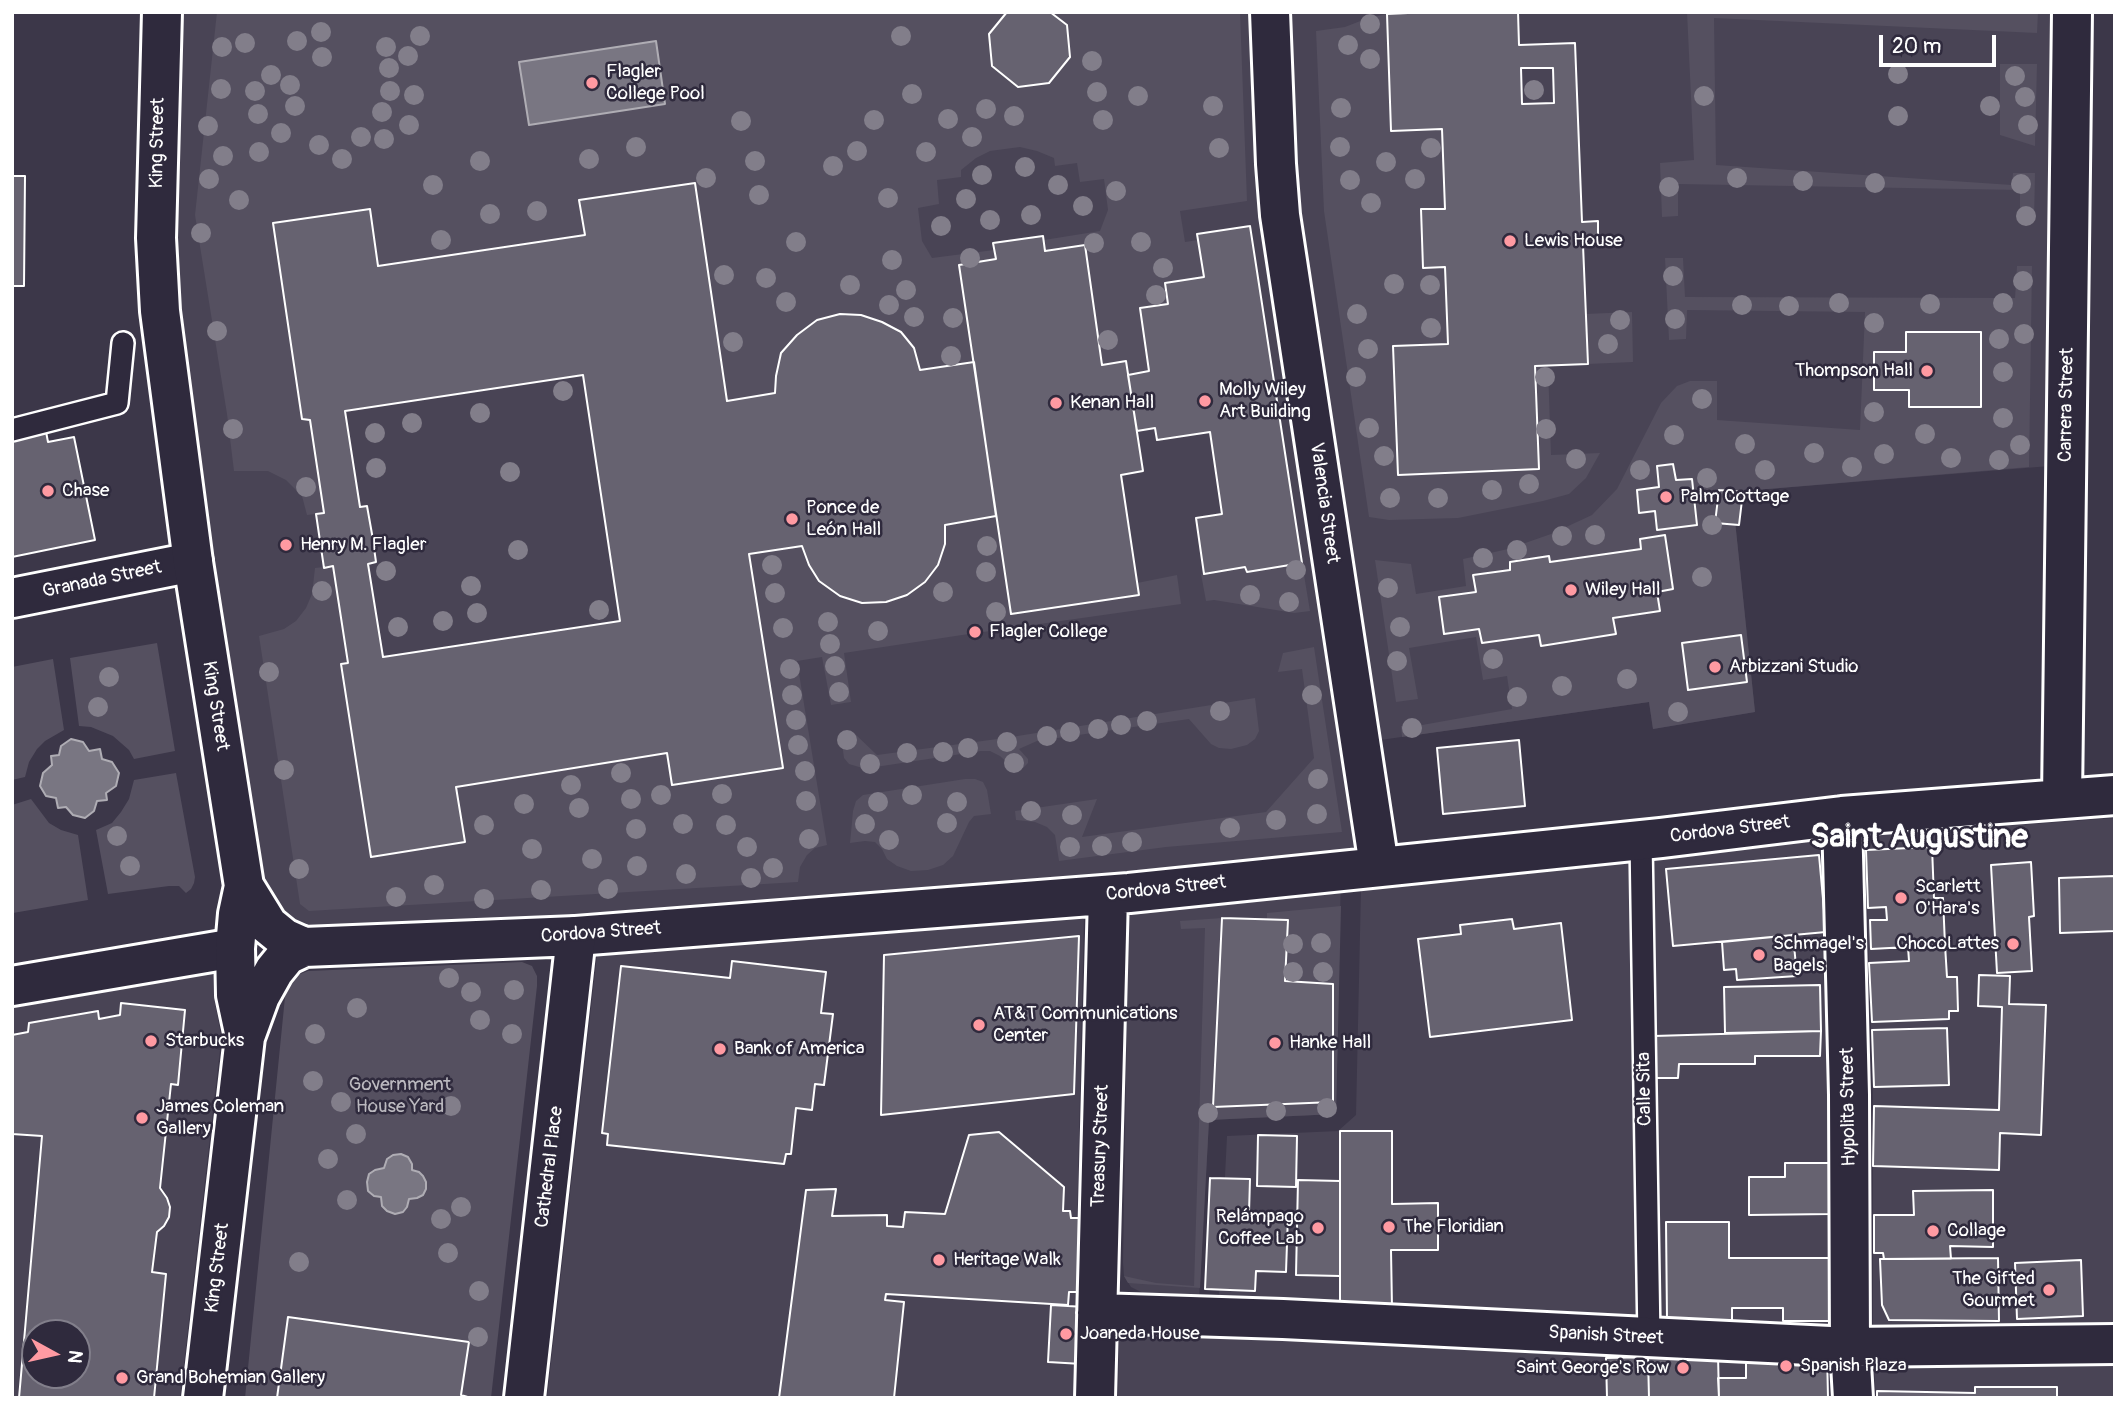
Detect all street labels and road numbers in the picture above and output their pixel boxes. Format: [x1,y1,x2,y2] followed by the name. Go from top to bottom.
[146,98,170,188] street label: King Street
[2055,348,2079,462] street label: Carrera Street
[1304,441,1344,565] street label: Valencia Street
[40,556,164,604] street label: Granada Street
[197,659,233,753] street label: King Street
[1669,811,1791,849] street label: Cordova Street
[1105,871,1227,907] street label: Cordova Street
[540,917,662,949] street label: Cordova Street
[1837,1047,1861,1167] street label: Hypolita Street
[1633,1052,1657,1126] street label: Calle Sita
[1087,1084,1115,1208] street label: Treasury Street
[531,1105,569,1229] street label: Cathedral Place
[201,1222,235,1314] street label: King Street
[1548,1322,1664,1350] street label: Spanish Street

